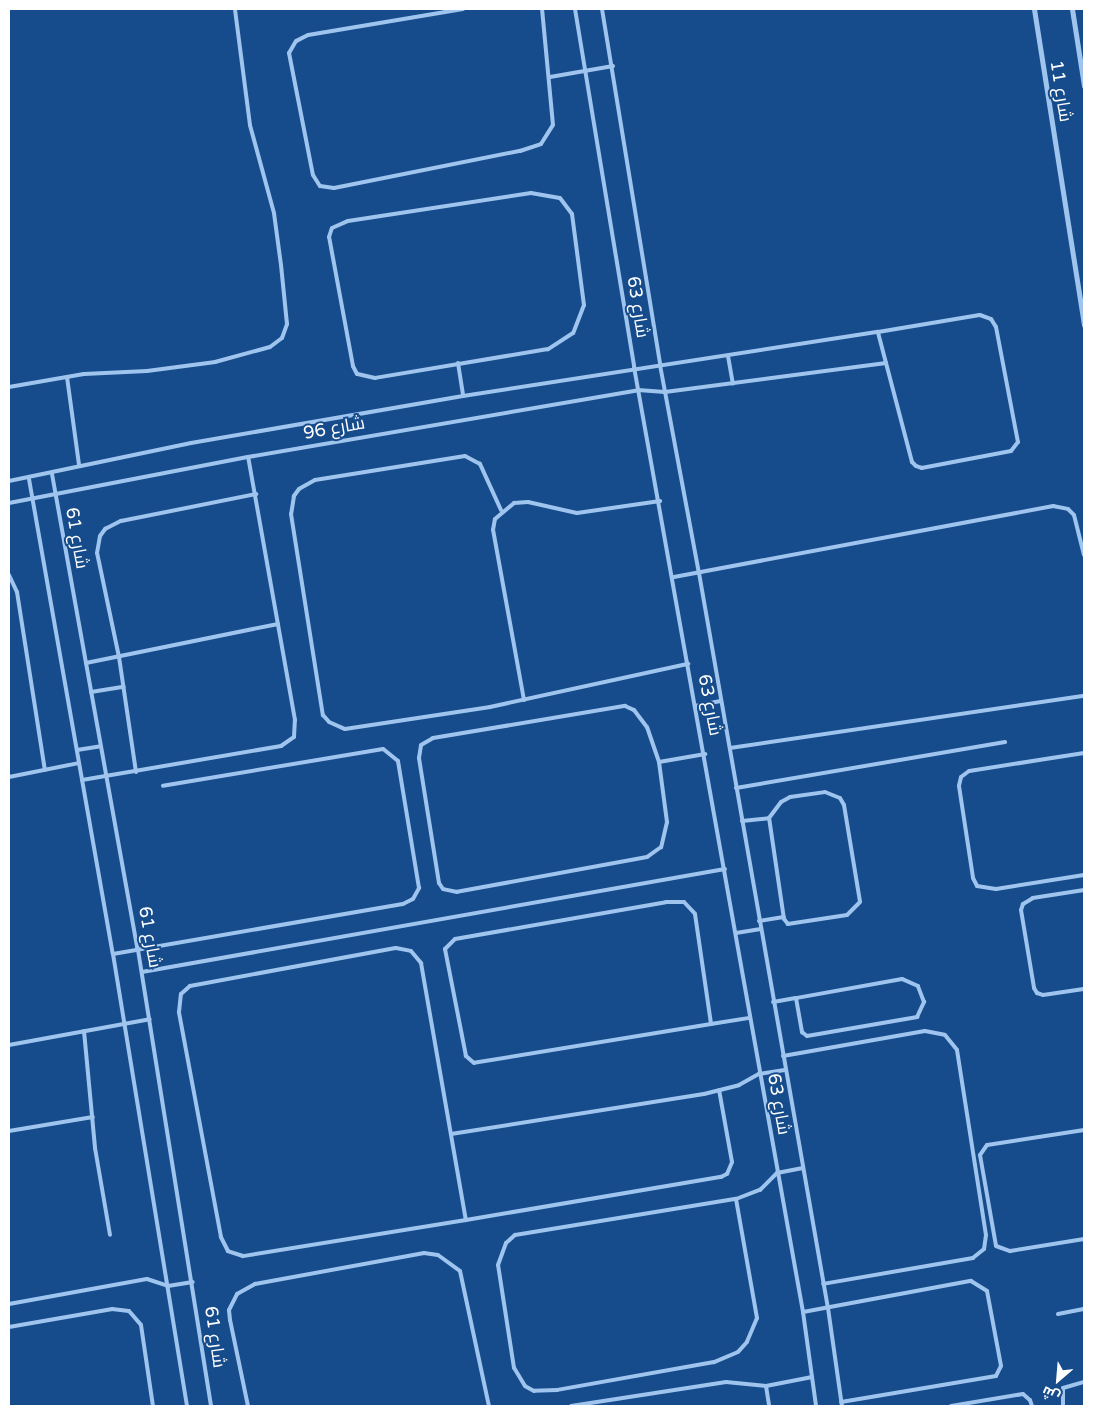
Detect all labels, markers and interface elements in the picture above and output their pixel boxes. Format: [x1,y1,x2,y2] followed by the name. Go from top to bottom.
[1045,59,1077,123] street label: شارع 11
[622,275,654,339] street label: شارع 63
[302,412,366,444] street label: شارع 96
[61,506,93,570] street label: شارع 61
[693,672,727,738] street label: شارع 63
[134,905,166,969] street label: شارع 61
[763,1072,795,1136] street label: شارع 63
[200,1305,230,1369] street label: شارع 61
[1033,1355,1083,1405] north arrow
[1039,1382,1063,1405] text: ش

